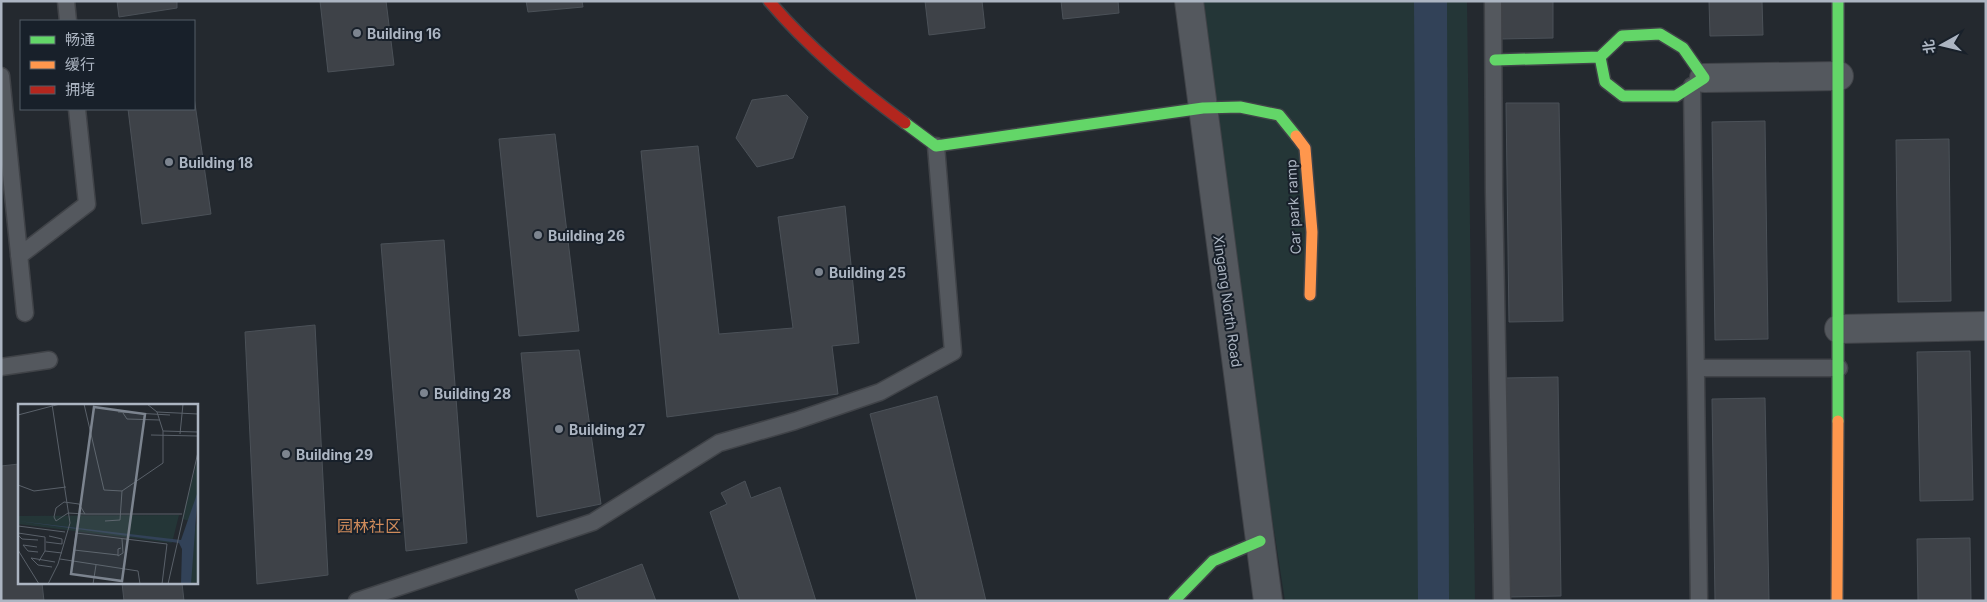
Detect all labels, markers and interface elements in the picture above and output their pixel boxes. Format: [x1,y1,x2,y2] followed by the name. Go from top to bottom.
[20,20,195,110] legend
[1917,20,1967,70] north arrow
[367,25,441,42] place label: Building 16
[351,27,363,39] marker: Building 16
[65,30,95,49] text: 畅通
[1919,39,1938,55] text: 北
[65,55,95,74] text: 缓行
[65,80,95,99] text: 拥堵
[179,154,253,171] place label: Building 18
[163,156,175,168] marker: Building 18
[1282,159,1304,255] street label: Car park ramp
[548,227,625,244] place label: Building 26
[532,229,544,241] marker: Building 26
[1210,234,1246,368] street label: Xingang North Road
[829,264,906,281] place label: Building 25
[813,266,825,278] marker: Building 25
[434,385,511,402] place label: Building 28
[418,387,430,399] marker: Building 28
[18,404,198,584] inset map
[569,421,645,438] place label: Building 27
[553,423,565,435] marker: Building 27
[296,446,373,463] place label: Building 29
[280,448,292,460] marker: Building 29
[337,516,401,536] district label: 园林社区

